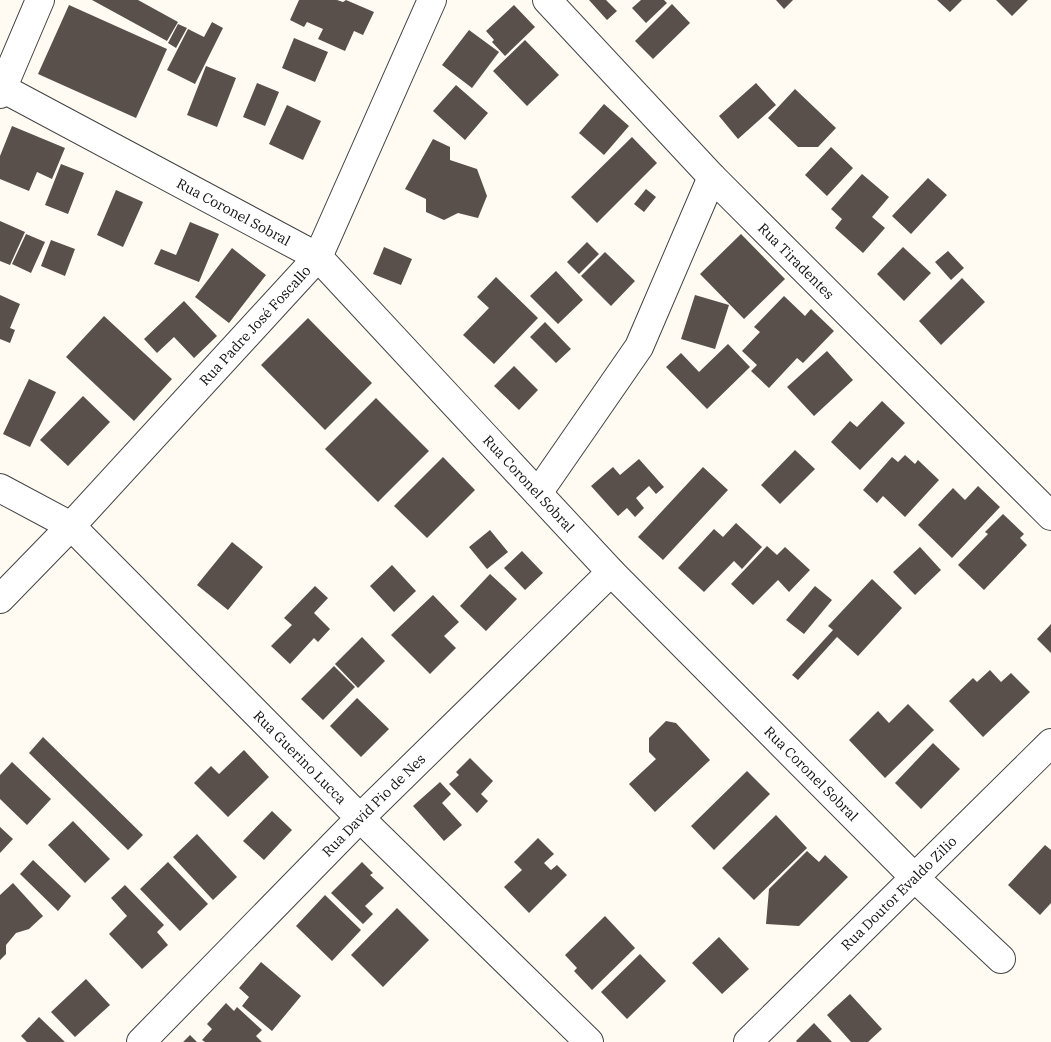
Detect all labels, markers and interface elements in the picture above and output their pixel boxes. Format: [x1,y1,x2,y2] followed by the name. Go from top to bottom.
[174,174,294,250] street label: Rua Coronel Sobral
[754,219,838,303] street label: Rua Tiradentes
[196,262,315,389] street label: Rua Padre José Foscallo
[479,431,578,536] street label: Rua Coronel Sobral
[250,707,350,808] street label: Rua Guerino Lucca
[760,722,862,825] street label: Rua Coronel Sobral
[318,750,429,861] street label: Rua David Pio de Nes
[837,832,961,954] street label: Rua Doutor Evaldo Zilio

